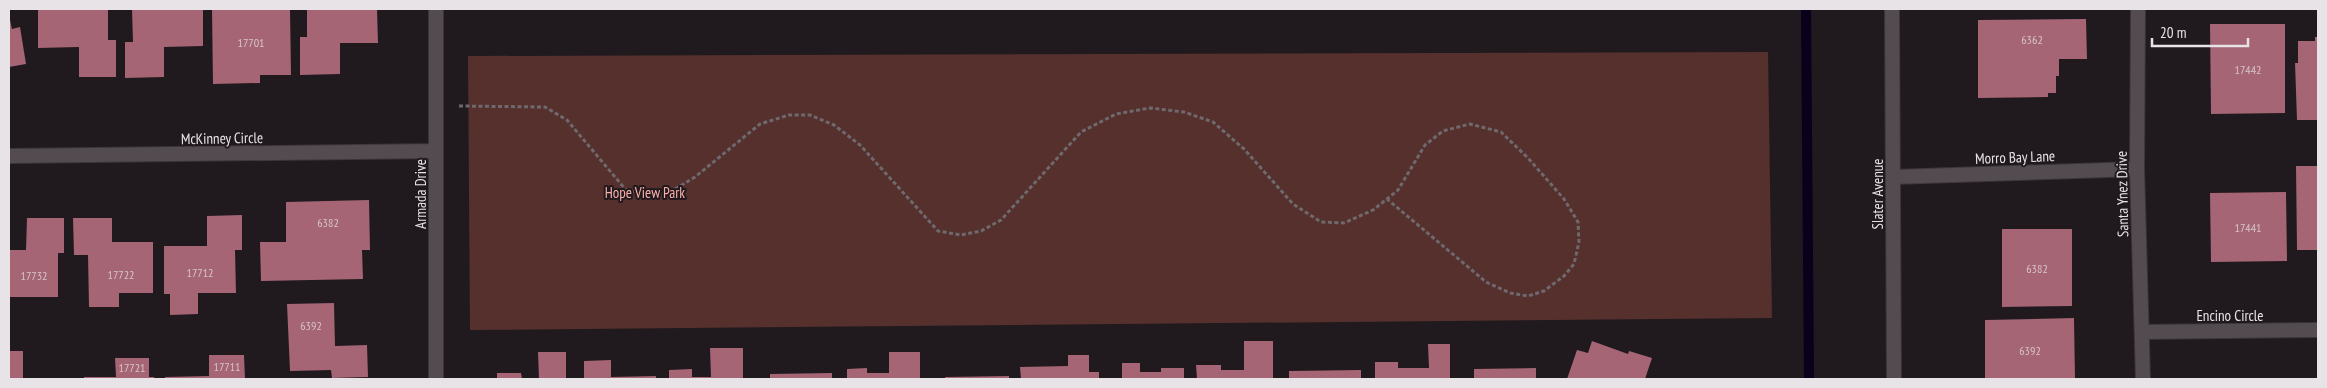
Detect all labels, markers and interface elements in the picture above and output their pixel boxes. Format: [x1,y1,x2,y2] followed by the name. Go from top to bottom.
[2152,15,2248,47] scale bar
[2160,23,2186,42] text: 20 m
[2021,32,2043,47] house number: 6362
[237,35,265,50] house number: 17701
[2234,62,2262,77] house number: 17442
[181,128,263,148] street label: McKinney Circle
[1975,146,2055,168] street label: Morro Bay Lane
[2112,151,2132,237] street label: Santa Ynez Drive
[411,159,430,229] street label: Armada Drive
[1868,159,1887,229] street label: Slater Avenue
[605,183,685,202] park label: Hope View Park
[317,215,339,230] house number: 6382
[2234,220,2262,235] house number: 17441
[2026,261,2048,276] house number: 6382
[186,265,214,280] house number: 17712
[107,267,135,282] house number: 17722
[20,268,48,283] house number: 17732
[2196,306,2264,325] street label: Encino Circle
[300,318,322,333] house number: 6392
[2019,343,2041,358] house number: 6392
[213,359,241,374] house number: 17711
[118,360,146,375] house number: 17721

